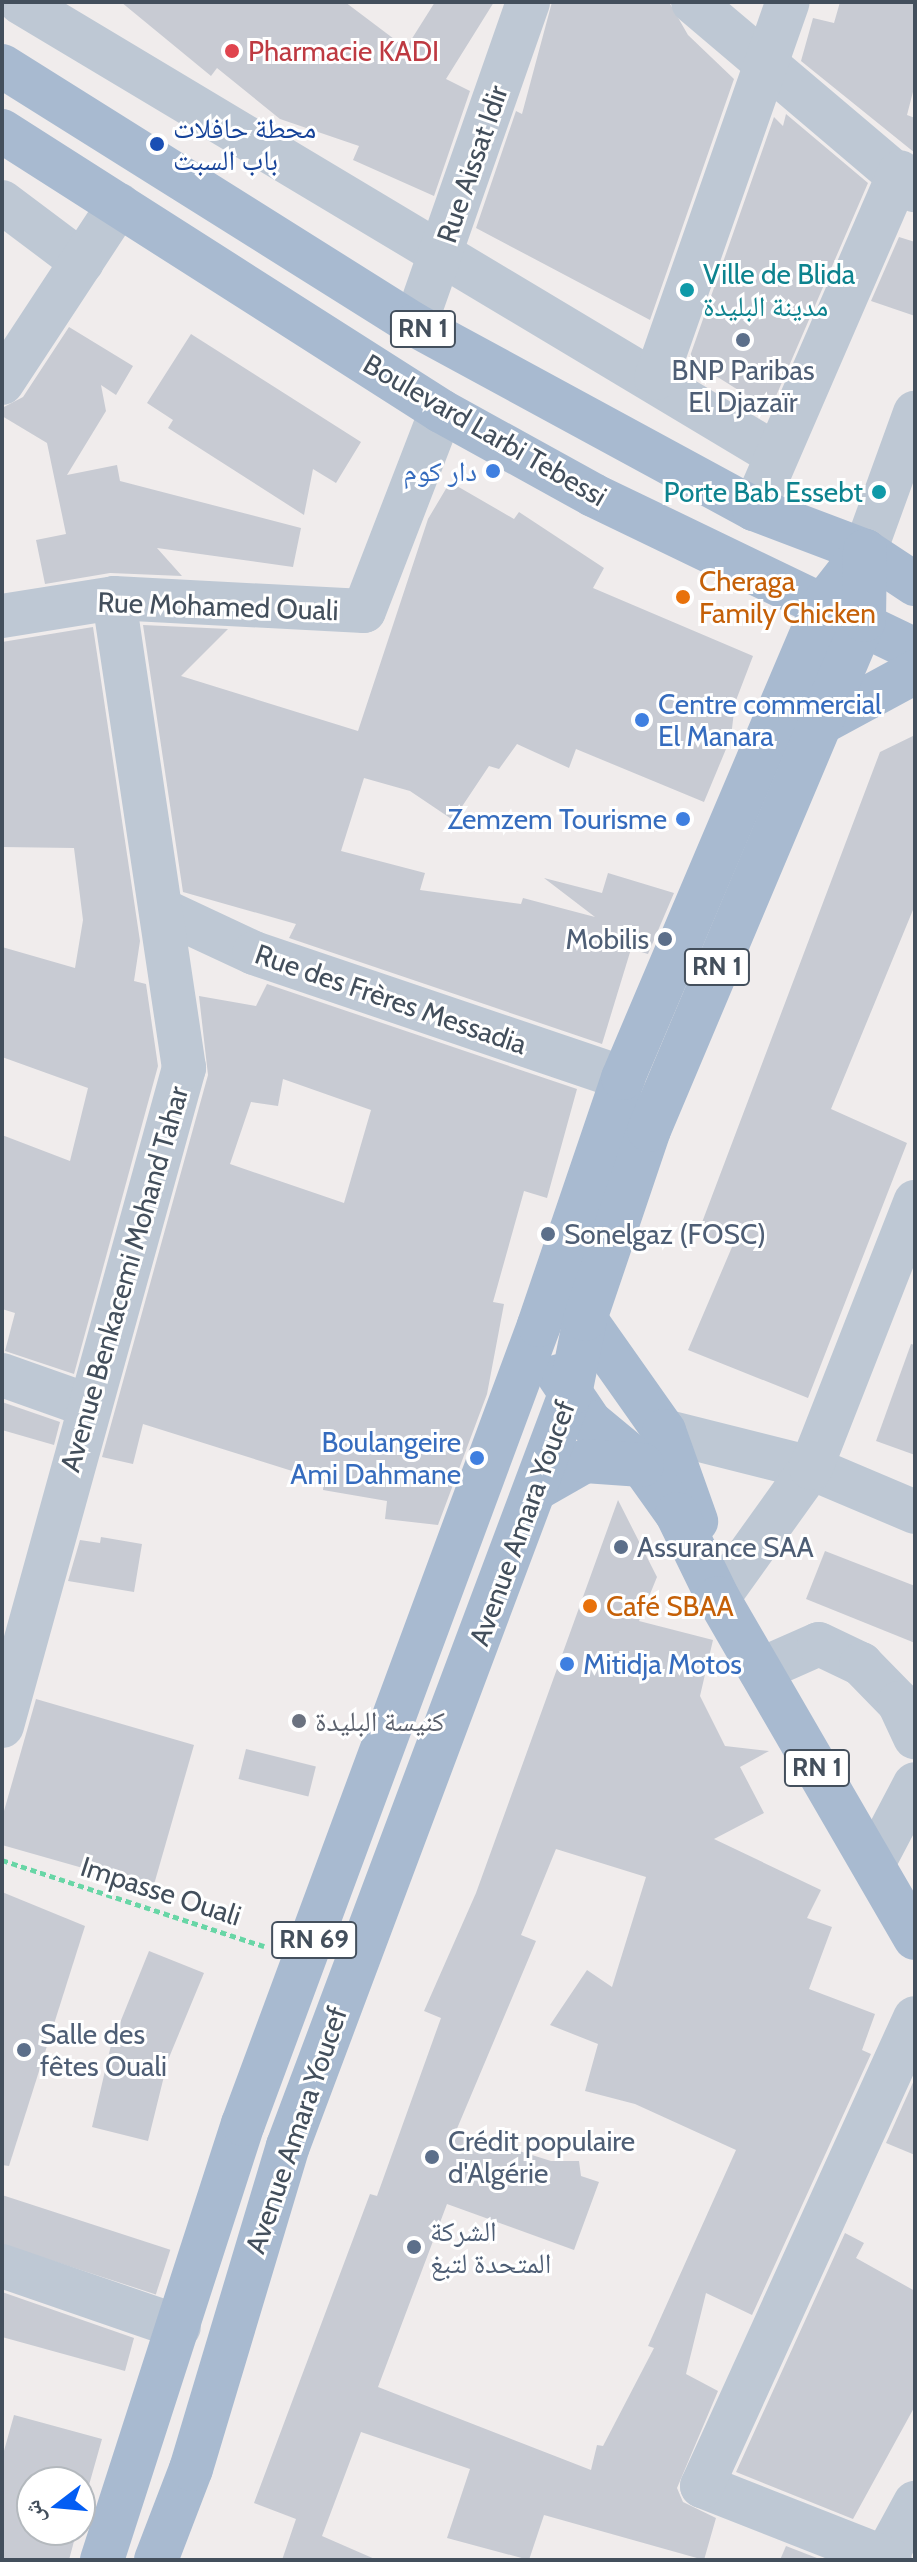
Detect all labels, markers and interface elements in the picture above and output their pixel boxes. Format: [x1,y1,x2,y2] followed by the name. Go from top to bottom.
[248,34,439,68] place label: Pharmacie KADI
[223,42,241,60] marker: Pharmacie KADI
[429,81,515,247] street label: Rue Aissat Idir
[173,111,316,177] place label: محطة حافلات باب السبت
[148,135,166,153] marker: محطة حافلات باب السبت
[703,257,855,323] place label: Ville de Blida مدينة البليدة
[678,281,696,299] marker: Ville de Blida مدينة البليدة
[389,307,457,351] road number: RN 1
[734,331,752,349] marker: BNP Paribas El Djazaïr
[358,347,612,513] street label: Boulevard Larbi Tebessi
[671,353,815,419] place label: BNP Paribas El Djazaïr
[403,454,477,488] place label: دار كوم
[484,462,502,480] marker: دار كوم
[663,475,863,509] place label: Porte Bab Essebt
[870,483,888,501] marker: Porte Bab Essebt
[699,564,876,630] place label: Cheraga Family Chicken
[97,585,339,627] street label: Rue Mohamed Ouali
[674,588,692,606] marker: Cheraga Family Chicken
[658,687,882,753] place label: Centre commercial El Manara
[633,711,651,729] marker: Centre commercial El Manara
[447,802,667,836] place label: Zemzem Tourisme
[674,810,692,828] marker: Zemzem Tourisme
[566,922,649,956] place label: Mobilis
[656,930,674,948] marker: Mobilis
[251,937,531,1061] street label: Rue des Frères Messadia
[683,945,751,989] road number: RN 1
[53,1082,195,1476] street label: Avenue Benkacemi Mohand Tahar
[564,1217,766,1251] place label: Sonelgaz (FOSC)
[539,1225,557,1243] marker: Sonelgaz (FOSC)
[462,1396,582,1650] street label: Avenue Amara Youcef
[290,1425,461,1491] place label: Boulangeire Ami Dahmane
[468,1449,486,1467] marker: Boulangeire Ami Dahmane
[637,1530,814,1564] place label: Assurance SAA
[612,1538,630,1556] marker: Assurance SAA
[606,1589,734,1623] place label: Café SBAA
[581,1597,599,1615] marker: Café SBAA
[583,1647,742,1681] place label: Mitidja Motos
[558,1655,576,1673] marker: Mitidja Motos
[315,1704,445,1738] place label: كنيسة البليدة
[290,1712,308,1730] marker: كنيسة البليدة
[783,1746,851,1790] road number: RN 1
[77,1849,245,1933] street label: Impasse Ouali
[270,1918,358,1962] road number: RN 69
[238,2002,354,2258] street label: Avenue Amara Youcef
[40,2017,167,2083] place label: Salle des fêtes Ouali
[15,2041,33,2059] marker: Salle des fêtes Ouali
[448,2124,635,2190] place label: Crédit populaire d'Algérie
[423,2148,441,2166] marker: Crédit populaire d'Algérie
[430,2214,551,2280] place label: الشركة المتحدة لتبغ
[405,2238,423,2256] marker: الشركة المتحدة لتبغ
[16,2466,96,2546] north arrow
[18,2497,51,2527] text: ش

